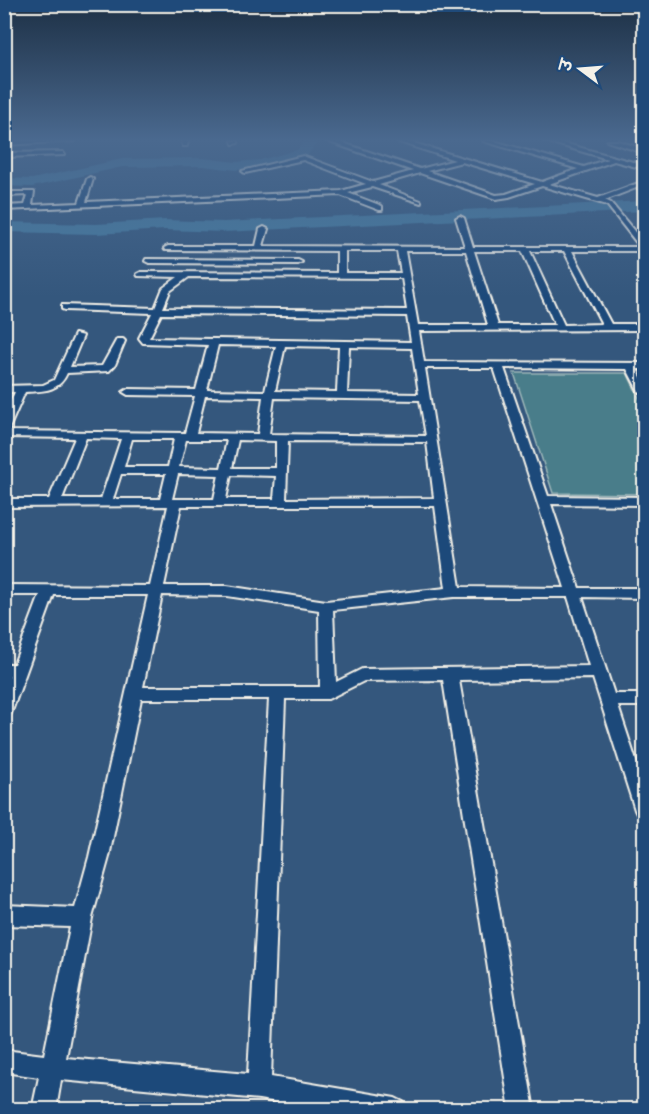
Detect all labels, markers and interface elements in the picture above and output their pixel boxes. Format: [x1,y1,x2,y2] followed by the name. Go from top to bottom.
[550,39,610,99] north arrow
[554,56,579,75] text: उ

